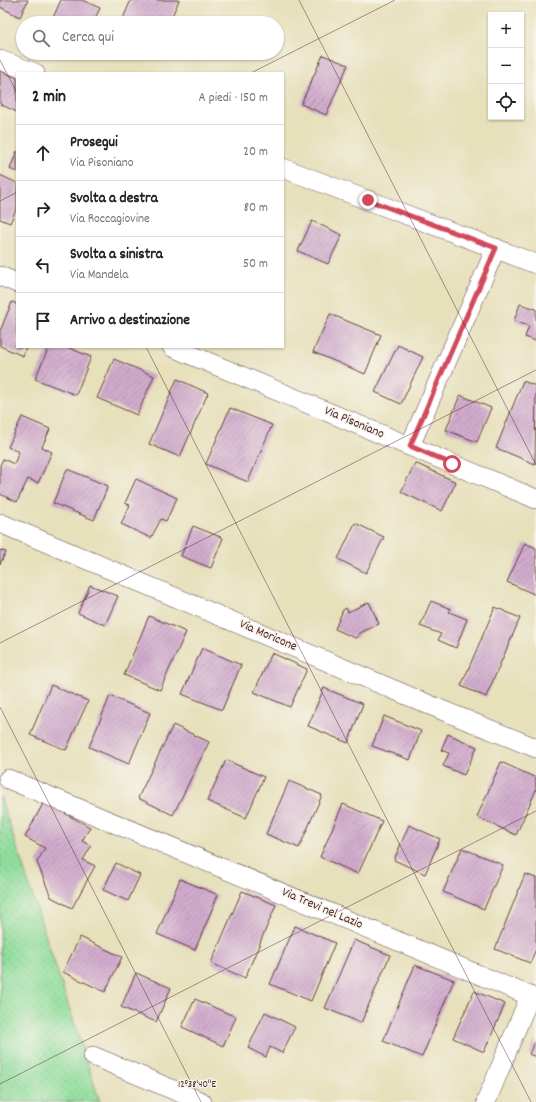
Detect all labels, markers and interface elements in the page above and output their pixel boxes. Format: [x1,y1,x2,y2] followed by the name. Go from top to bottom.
[488,12,524,120] map controls
[488,12,524,48] button: +
[16,16,284,60] search box
[30,27,52,49] icon: search
[62,27,114,49] text: Cerca qui
[488,48,524,84] button: −
[488,84,524,120] button: locate
[32,86,66,110] text: 2 min
[199,89,268,108] text: A piedi · 150 m
[70,132,118,154] text: Prosegui
[32,142,54,164] icon: ahead
[243,143,268,162] text: 20 m
[70,154,134,173] text: Via Pisoniano
[70,188,158,210] text: Svolta a destra
[359,191,377,209] route end
[32,198,54,220] icon: right
[244,199,268,218] text: 80 m
[70,210,150,229] text: Via Roccagiovine
[70,244,163,266] text: Svolta a sinistra
[32,254,54,276] icon: left
[243,255,268,274] text: 50 m
[70,266,128,285] text: Via Mandela
[32,310,54,332] icon: arrive
[70,310,190,332] text: Arrivo a destinazione
[321,402,387,444] street label: Via Pisoniano
[443,455,461,473] route start
[236,615,300,657] street label: Via Moricone
[278,883,366,935] street label: Via Trevi nel Lazio
[178,1078,216,1092] text: 12°38'40"E

